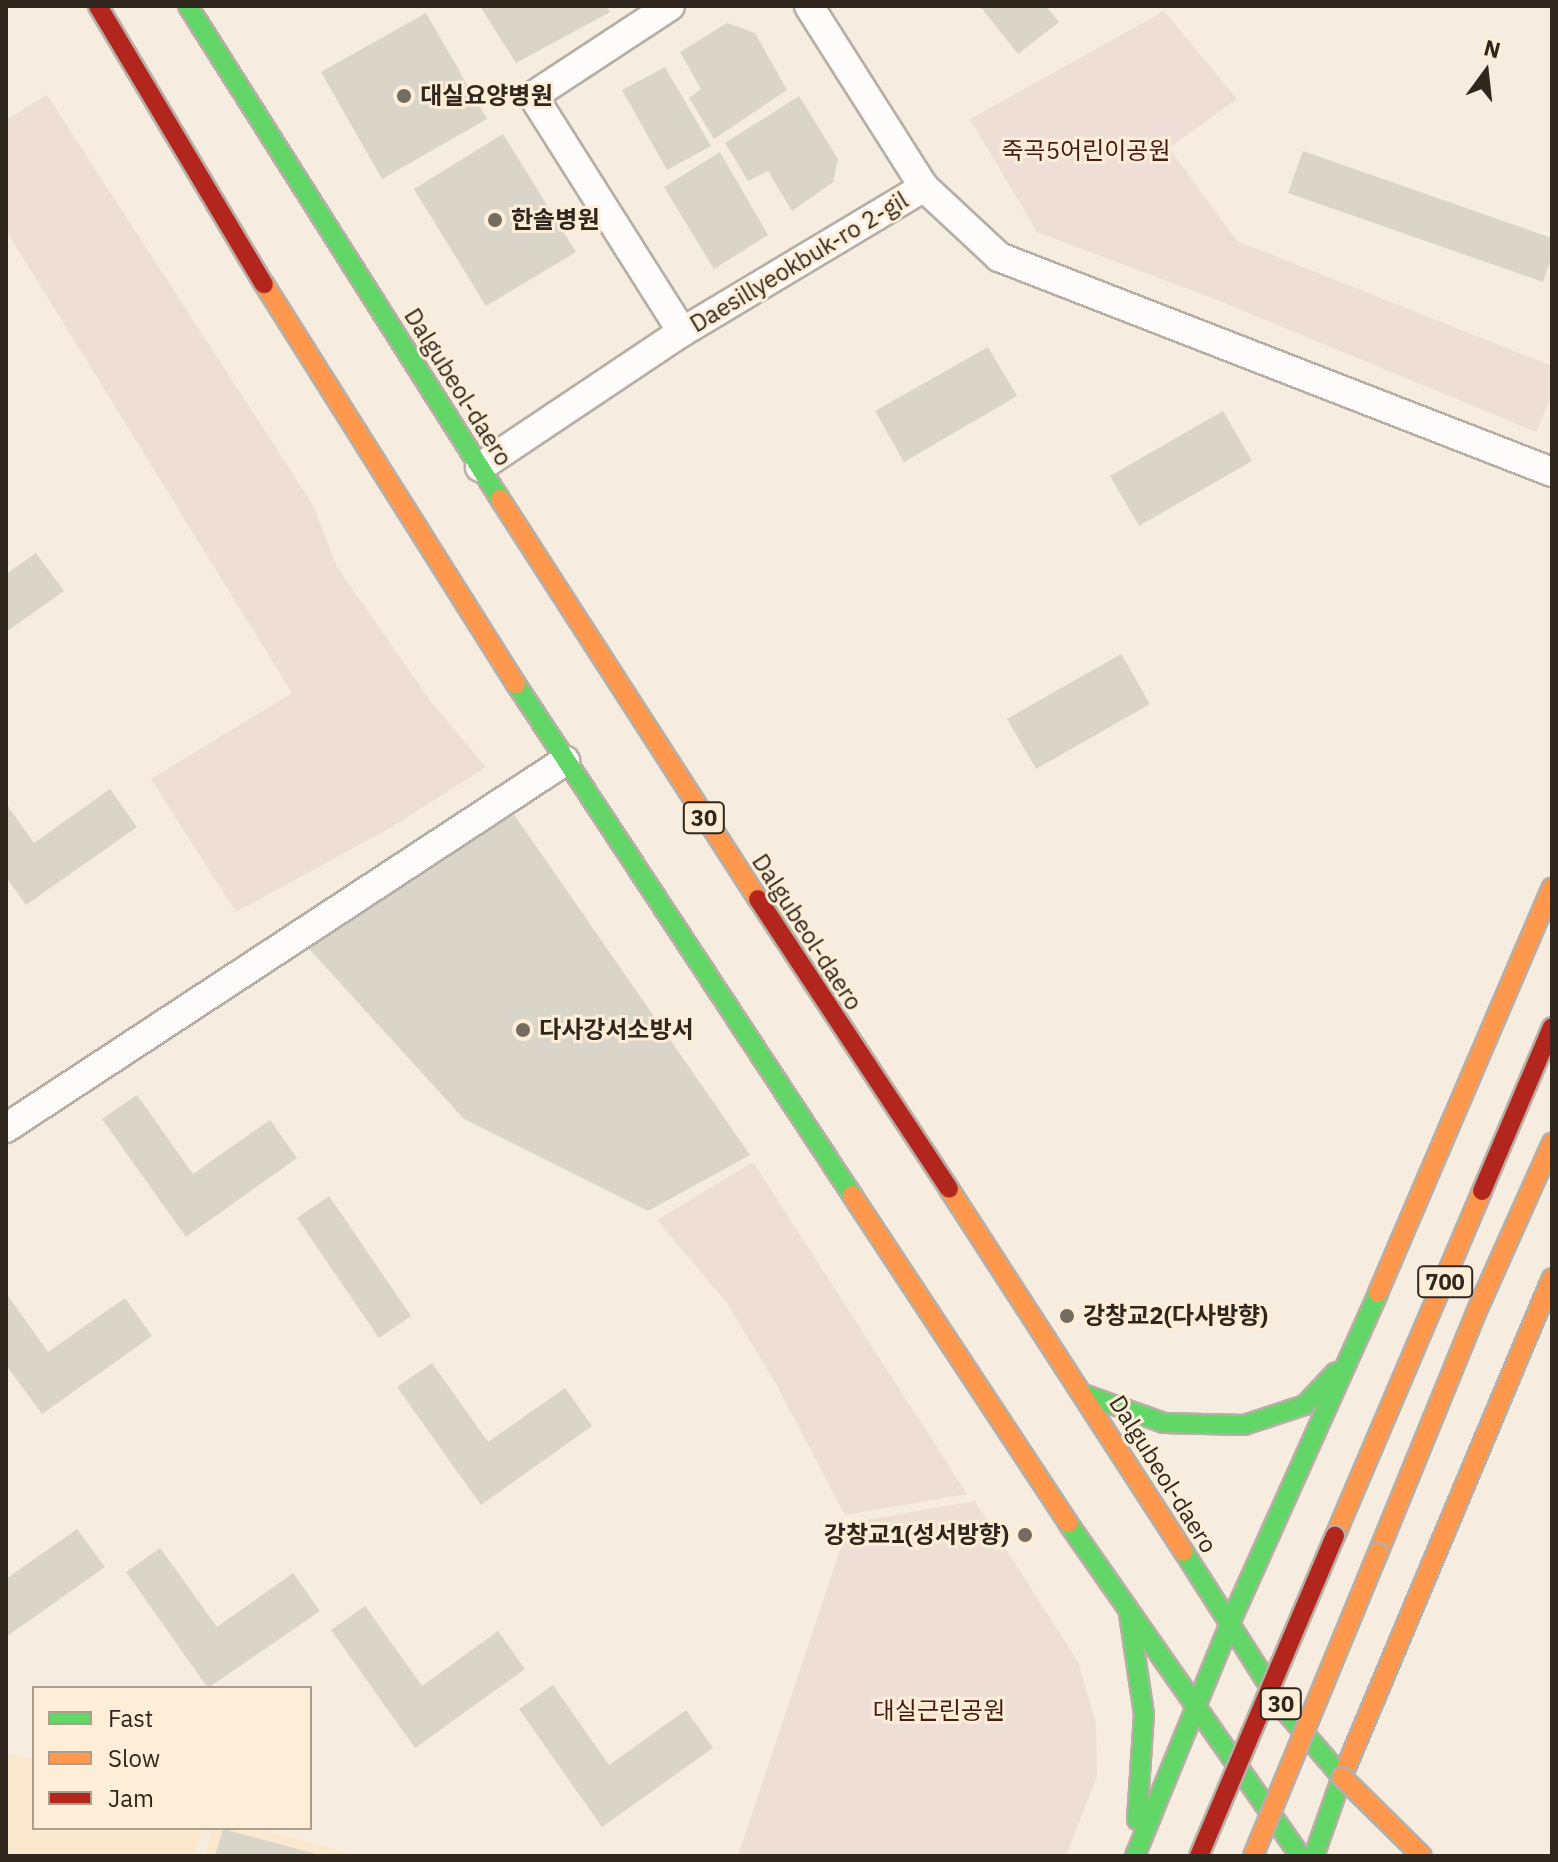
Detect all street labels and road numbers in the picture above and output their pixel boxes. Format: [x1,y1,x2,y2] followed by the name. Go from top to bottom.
[685,185,913,339] street label: Daesillyeokbuk-ro 2-gil
[398,303,518,471] street label: Dalgubeol-daero
[682,800,726,836] road number: 30
[746,849,868,1015] street label: Dalgubeol-daero
[1417,1264,1473,1300] road number: 700
[1103,1390,1223,1558] street label: Dalgubeol-daero
[1259,1686,1303,1722] road number: 30

